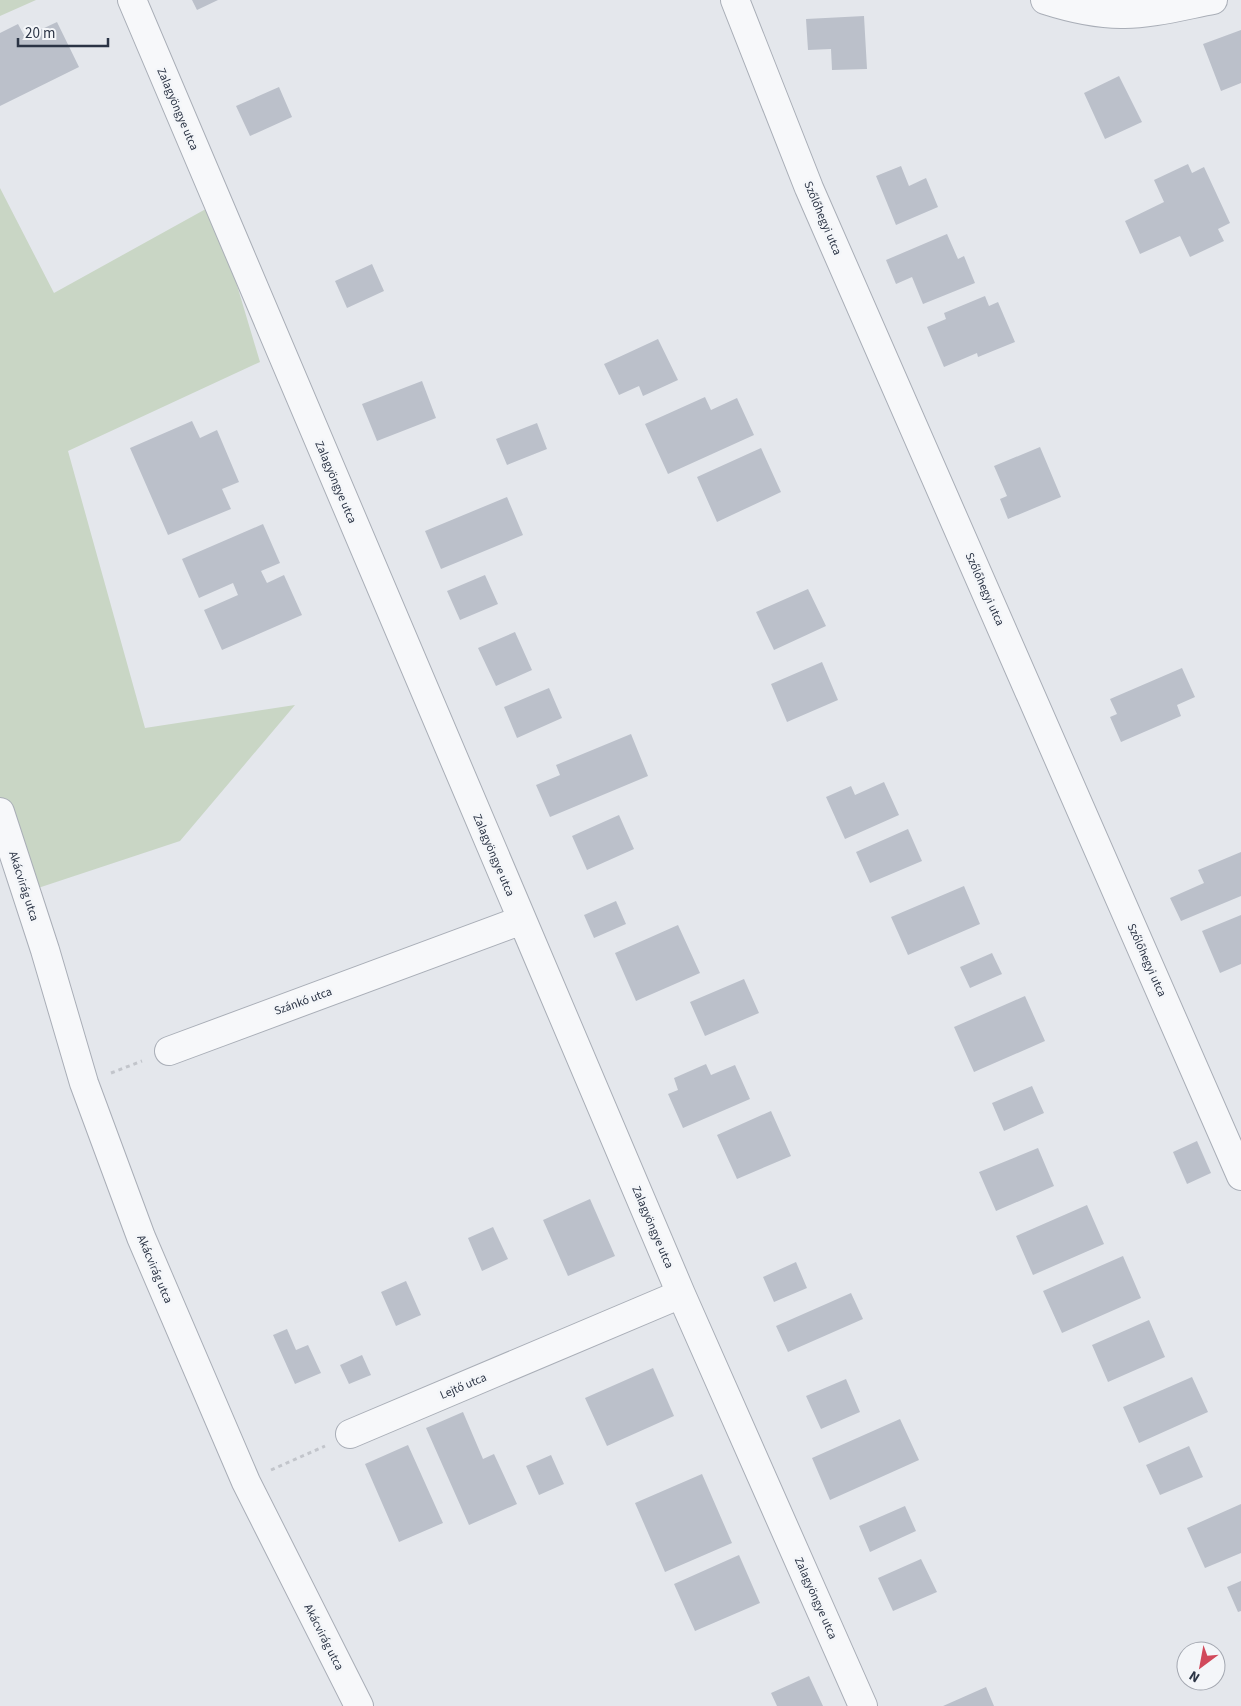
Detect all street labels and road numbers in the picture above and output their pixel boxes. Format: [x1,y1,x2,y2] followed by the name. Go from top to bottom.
[152,65,203,153] street label: Zalagyöngye utca
[799,179,846,258] street label: Szőlőhegyi utca
[310,438,361,526] street label: Zalagyöngye utca
[961,550,1008,629] street label: Szőlőhegyi utca
[468,811,519,899] street label: Zalagyöngye utca
[4,849,43,923] street label: Akácvirág utca
[1123,921,1170,1000] street label: Szőlőhegyi utca
[272,983,334,1020] street label: Szánkó utca
[627,1183,678,1271] street label: Zalagyöngye utca
[133,1232,177,1306] street label: Akácvirág utca
[437,1369,489,1404] street label: Lejtő utca
[790,1554,841,1642] street label: Zalagyöngye utca
[299,1601,348,1673] street label: Akácvirág utca

